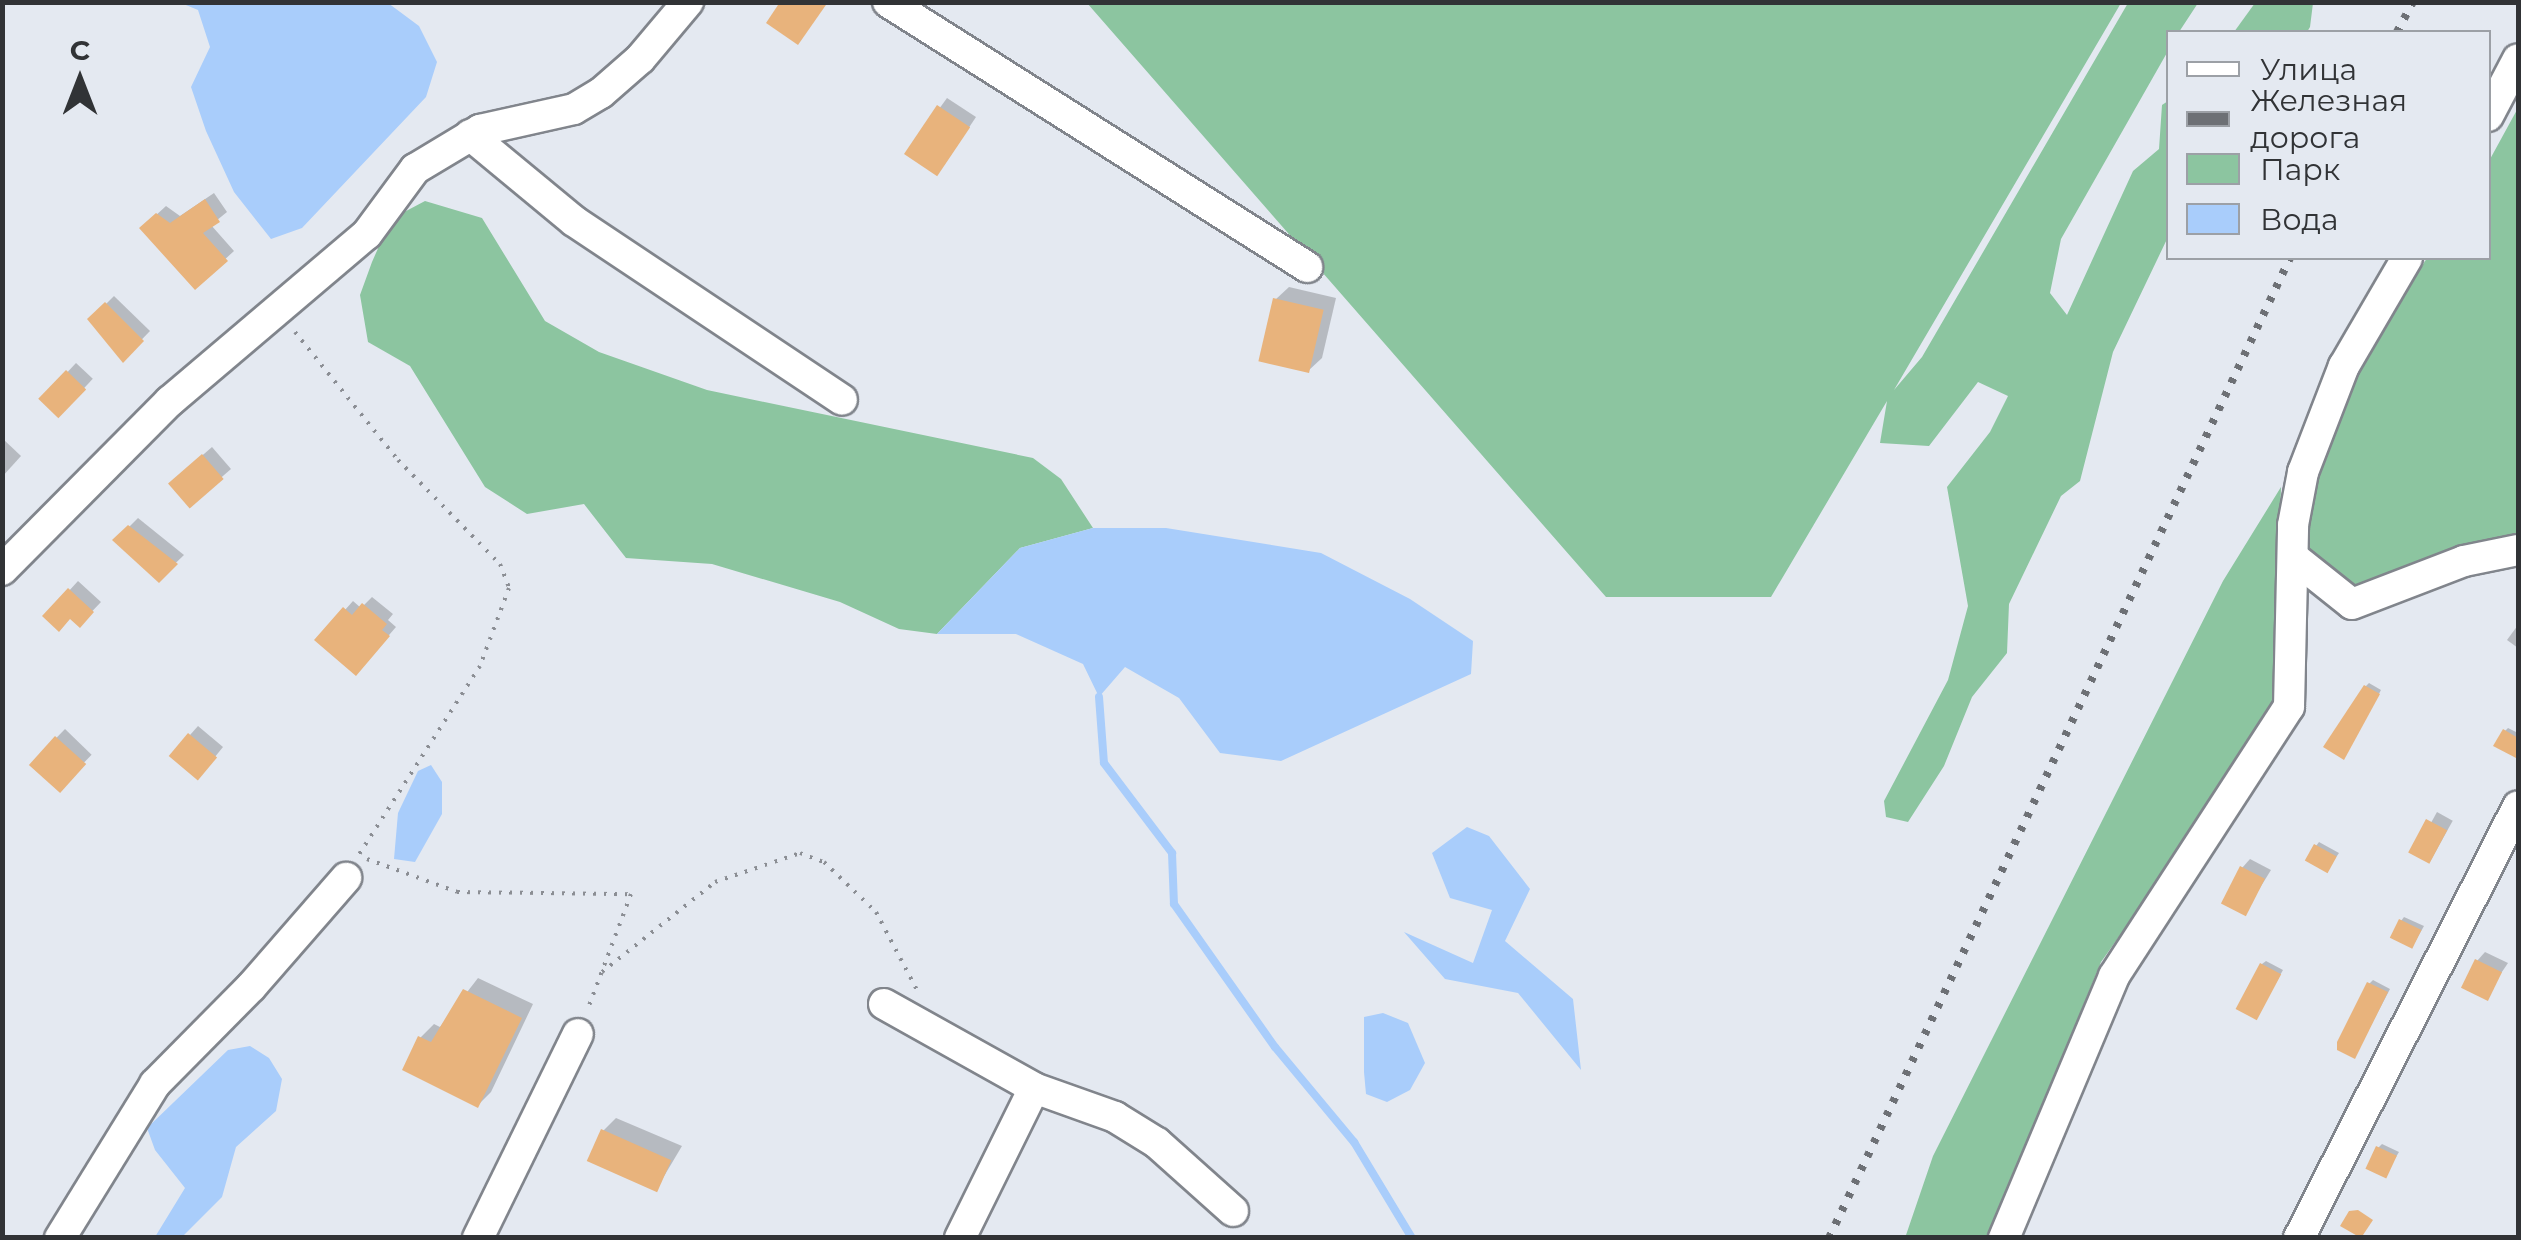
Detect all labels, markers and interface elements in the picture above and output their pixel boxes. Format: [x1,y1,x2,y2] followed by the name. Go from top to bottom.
[30,30,130,130] north arrow
[2166,30,2491,260] legend
[70,33,90,67] text: С
[2260,51,2357,88] text: Улица
[2250,82,2407,156] text: Железная дорога
[2260,151,2340,188] text: Парк
[2260,201,2339,238] text: Вода

